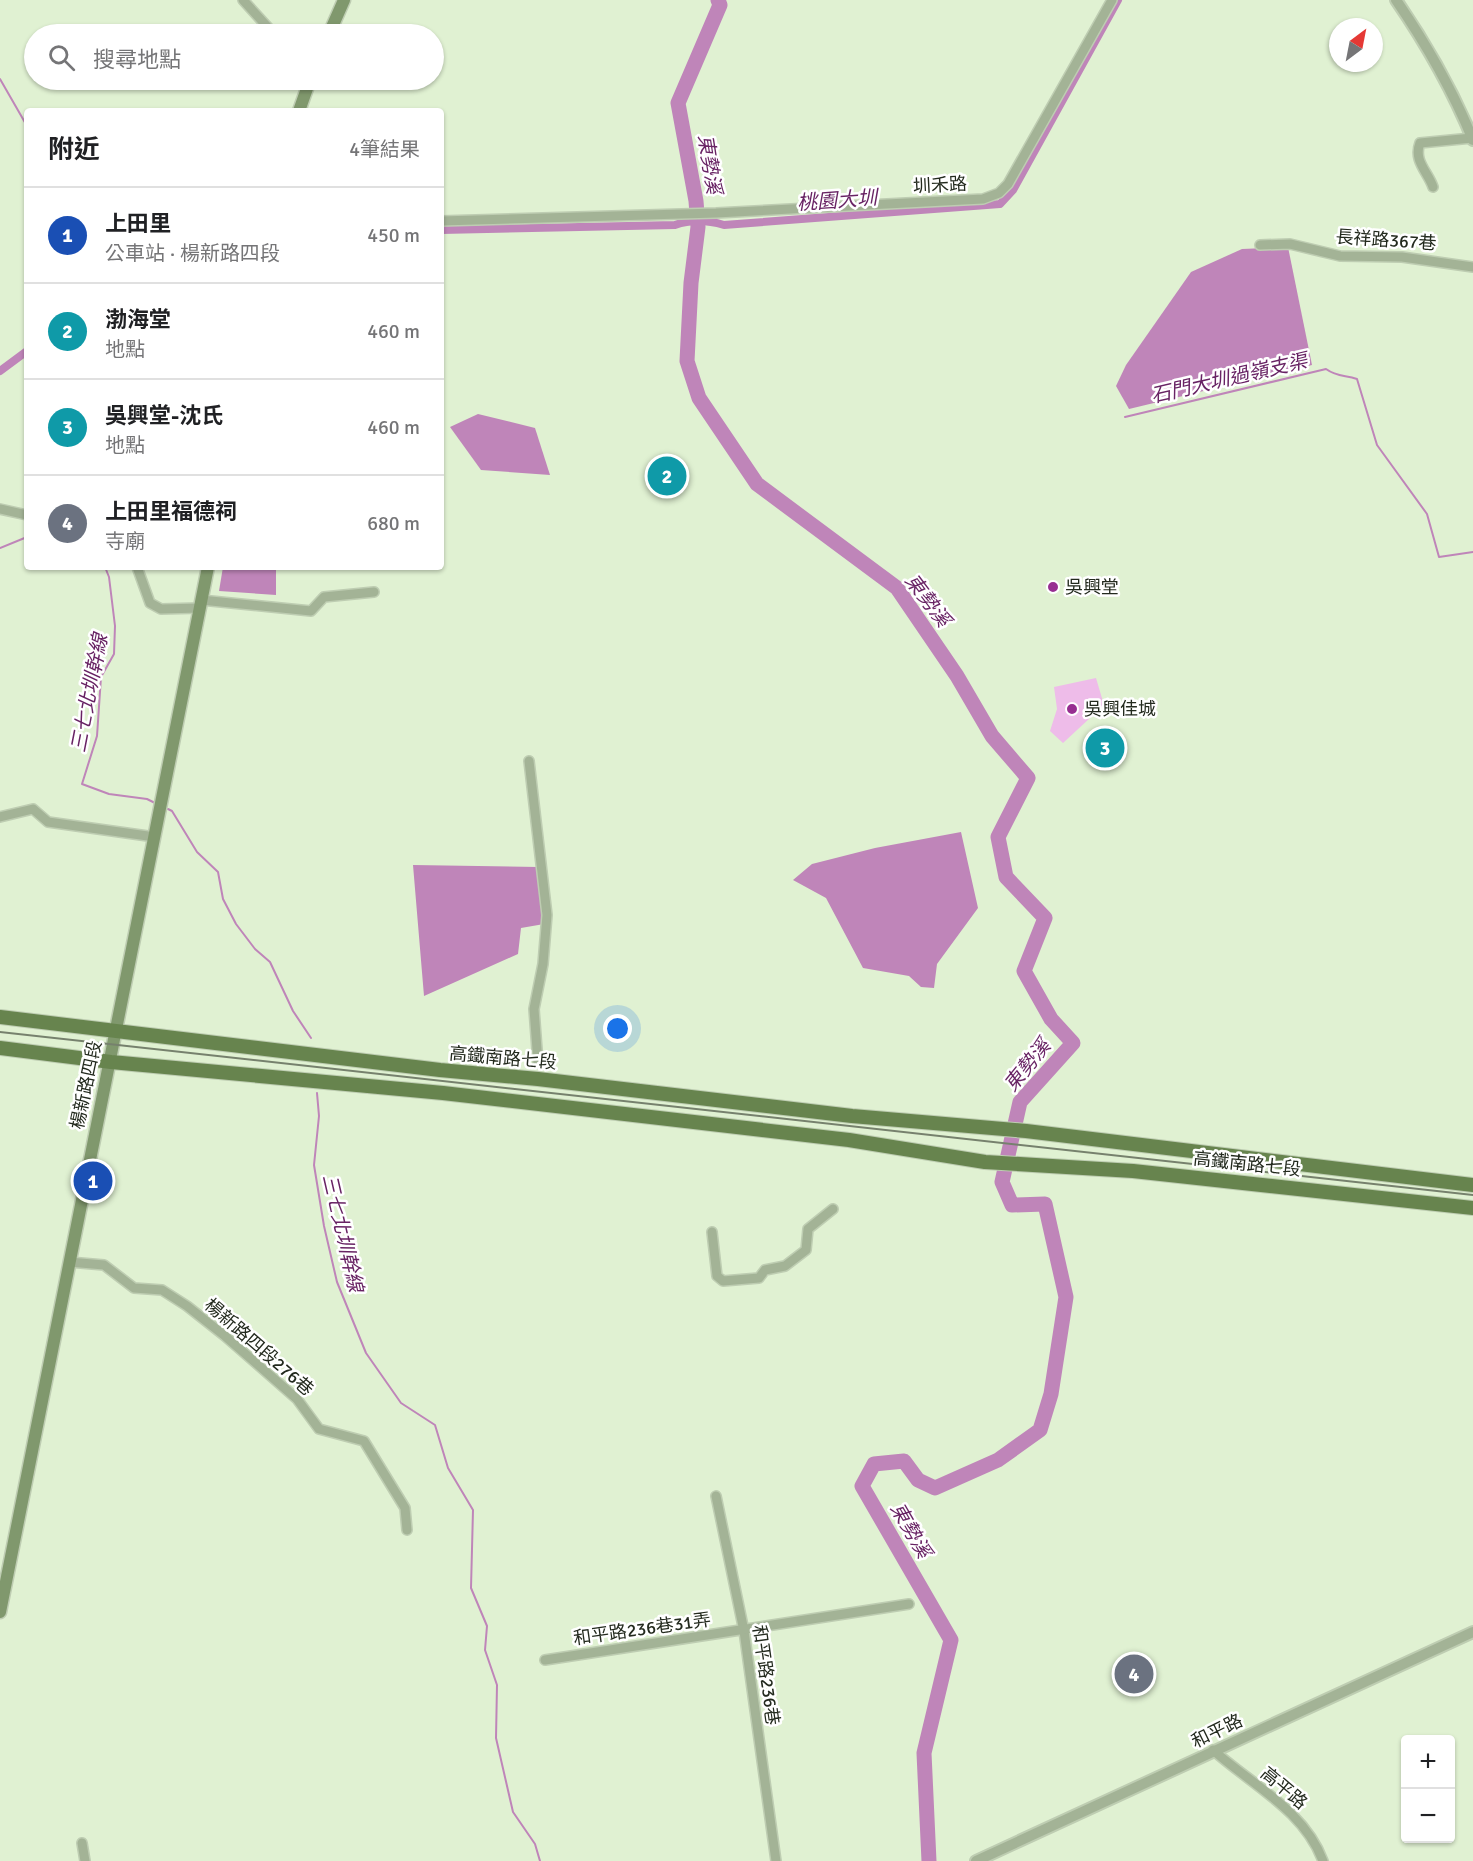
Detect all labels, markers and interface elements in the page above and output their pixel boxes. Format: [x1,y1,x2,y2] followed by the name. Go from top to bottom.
[1329,18,1383,72] north arrow
[24,24,444,90] search box
[45,41,78,74] icon: search
[93,46,181,73] text: 搜尋地點
[692,132,727,199] water label: 東勢溪
[48,134,100,166] text: 附近
[349,137,420,162] text: 4筆結果
[912,173,968,197] street label: 圳禾路
[796,185,881,216] water label: 桃園大圳
[105,210,171,237] text: 上田里
[62,223,73,248] text: 1
[367,223,420,248] text: 450 m
[1335,225,1437,255] street label: 長祥路367巷
[105,241,280,266] text: 公車站 · 楊新路四段
[105,306,171,333] text: 渤海堂
[62,319,73,344] text: 2
[367,319,420,344] text: 460 m
[105,337,145,362] text: 地點
[1148,348,1313,409] water label: 石門大圳過嶺支渠
[105,402,223,429] text: 吳興堂-沈氏
[62,415,73,440] text: 3
[367,415,420,440] text: 460 m
[105,433,145,458] text: 地點
[648,454,686,498] pin: 2
[105,498,237,525] text: 上田里福德祠
[62,511,73,536] text: 4
[367,511,420,536] text: 680 m
[105,529,145,554] text: 寺廟
[900,569,957,634] water label: 東勢溪
[1065,576,1119,598] place label: 吳興堂
[1046,580,1060,594] marker: 吳興堂
[66,630,114,754] water label: 三七北圳幹線
[1084,698,1156,720] place label: 吳興佳城
[1065,702,1079,716] marker: 吳興佳城
[1086,726,1124,771] pin: 3
[603,1014,632,1043] your location
[999,1032,1058,1096] water label: 東勢溪
[66,1039,106,1131] street label: 楊新路四段
[448,1042,558,1074] street label: 高鐵南路七段
[1192,1147,1302,1181] street label: 高鐵南路七段
[74,1158,112,1204] pin: 1
[317,1172,369,1296] water label: 三七北圳幹線
[200,1294,318,1400] street label: 楊新路四段276巷
[885,1498,938,1565] water label: 東勢溪
[572,1608,712,1650] street label: 和平路236巷31弄
[748,1623,784,1727] street label: 和平路236巷
[1114,1652,1154,1696] pin: 4
[1188,1709,1246,1753] street label: 和平路
[1401,1735,1455,1843] map controls
[1401,1735,1455,1789] button: +
[1256,1762,1312,1814] street label: 高平路
[1401,1789,1455,1843] button: −

